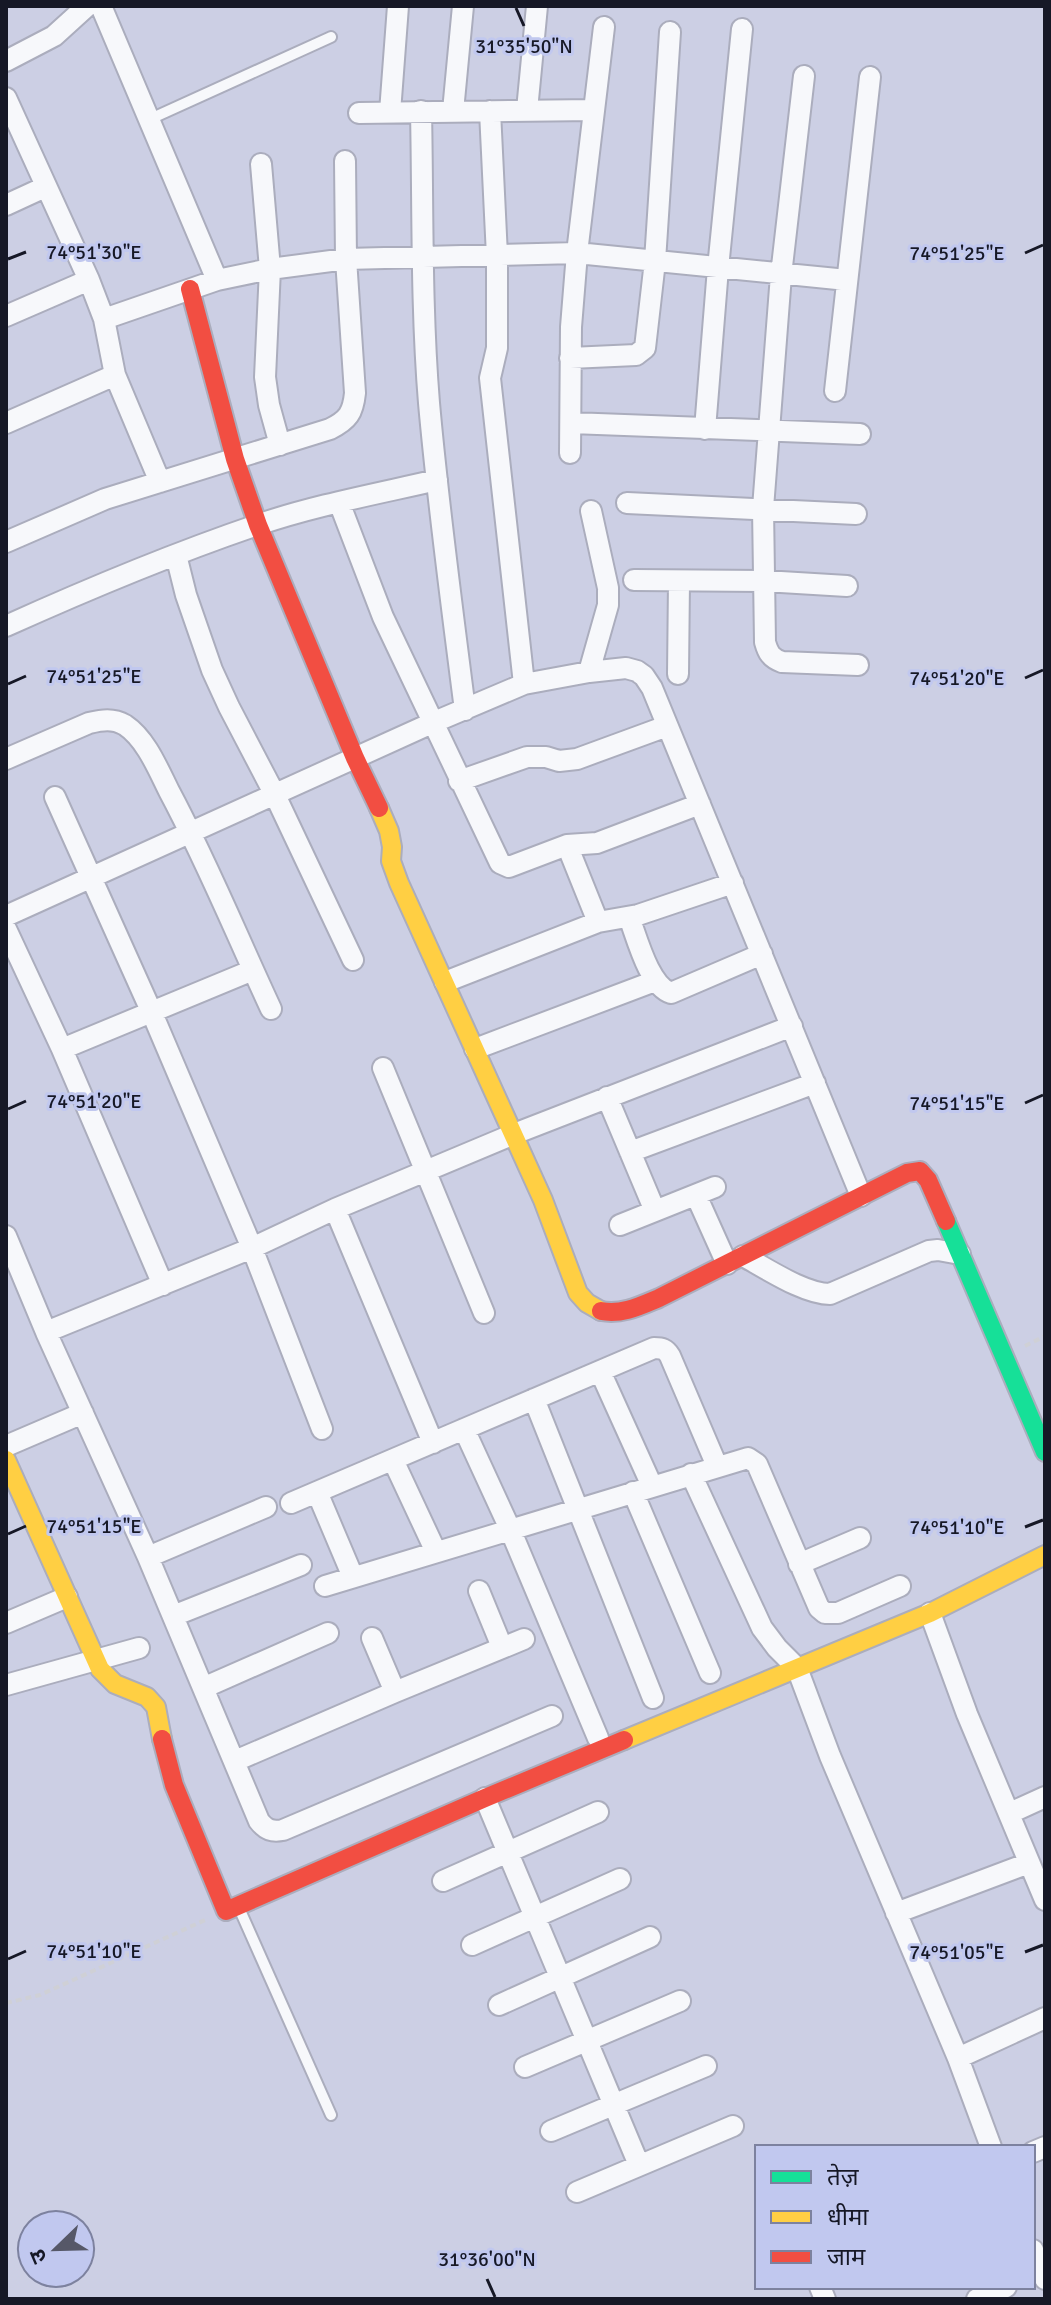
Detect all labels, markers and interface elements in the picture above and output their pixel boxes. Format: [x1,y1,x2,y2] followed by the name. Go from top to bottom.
[475,34,573,59] text: 31°35'50"N
[46,240,142,265] text: 74°51'30"E
[909,241,1005,266] text: 74°51'25"E
[46,664,142,689] text: 74°51'25"E
[909,666,1005,691] text: 74°51'20"E
[46,1089,142,1114] text: 74°51'20"E
[909,1091,1005,1116] text: 74°51'15"E
[46,1514,142,1539] text: 74°51'15"E
[909,1515,1005,1540] text: 74°51'10"E
[46,1939,142,1964] text: 74°51'10"E
[909,1940,1005,1965] text: 74°51'05"E
[755,2145,1035,2289] legend
[827,2162,860,2192] text: तेज़
[827,2202,869,2232] text: धीमा
[16,2209,96,2289] north arrow
[827,2242,866,2272] text: जाम
[23,2244,53,2268] text: उ
[438,2247,536,2272] text: 31°36'00"N

